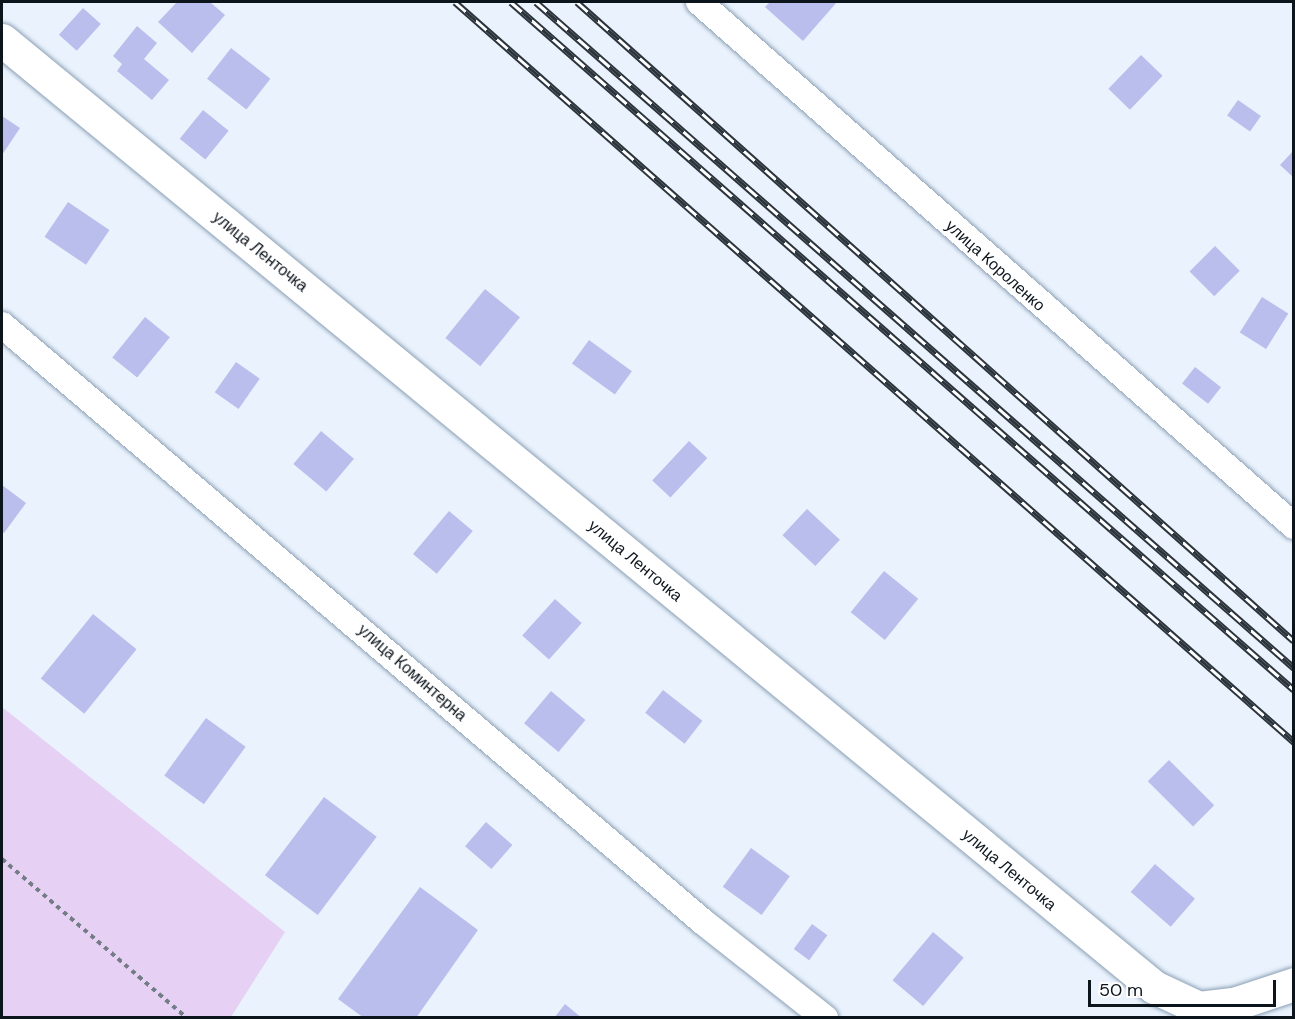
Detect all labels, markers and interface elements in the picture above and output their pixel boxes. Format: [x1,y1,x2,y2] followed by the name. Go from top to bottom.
[209,208,311,296] street label: улица Ленточка
[941,216,1049,316] street label: улица Короленко
[584,516,686,606] street label: улица Ленточка
[354,621,470,725] street label: улица Коминтерна
[958,825,1060,915] street label: улица Ленточка
[1091,968,1278,1006] scale bar
[1099,978,1143,1002] text: 50 m

